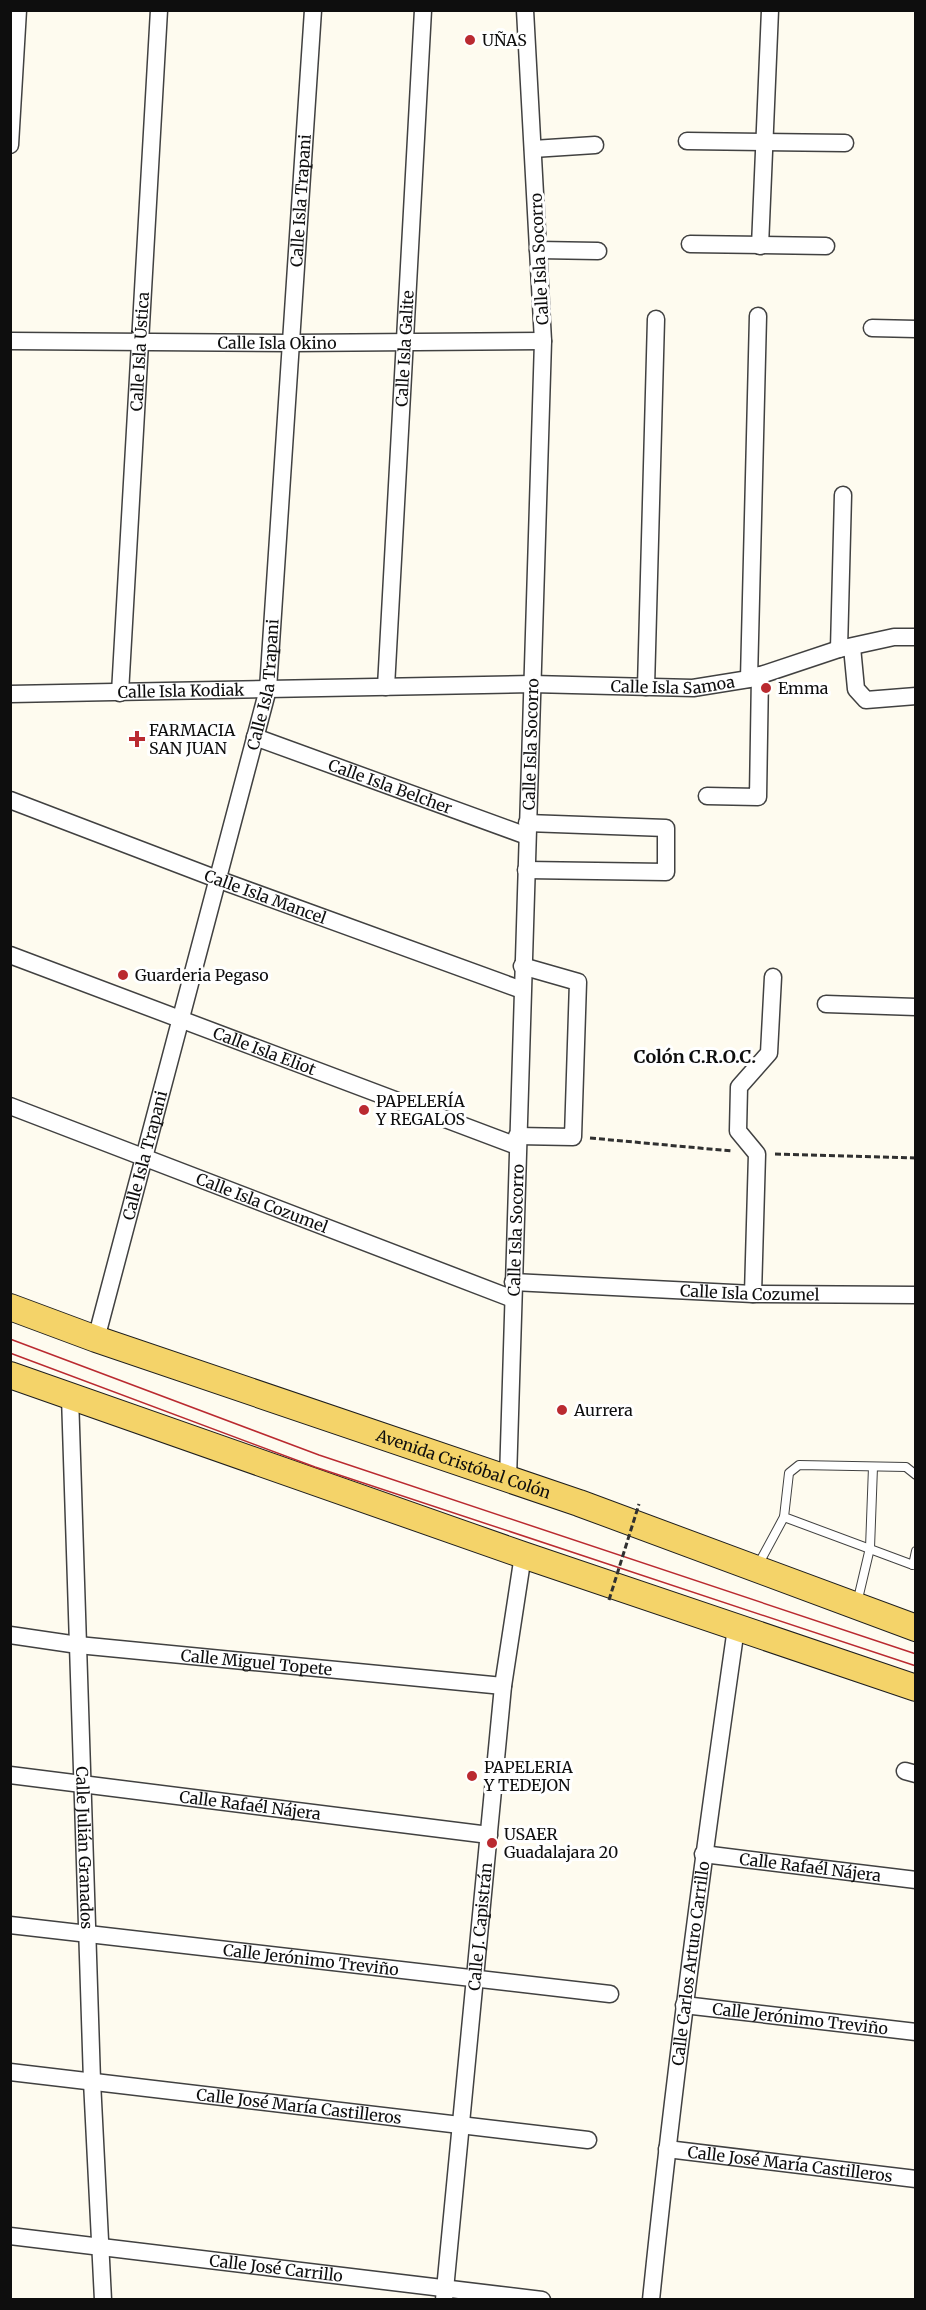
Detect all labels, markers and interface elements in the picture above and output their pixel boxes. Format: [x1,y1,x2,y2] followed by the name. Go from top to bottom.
[482,30,527,50] place label: UÑAS
[463,33,477,47] marker: UÑAS
[286,133,315,267] street label: Calle Isla Trapani
[526,193,552,325] street label: Calle Isla Socorro
[391,290,418,407] street label: Calle Isla Galite
[126,291,153,412] street label: Calle Isla Ústica
[217,332,337,353] street label: Calle Isla Okino
[242,618,283,752] street label: Calle Isla Trapani
[610,671,737,698] street label: Calle Isla Samoa
[519,678,543,811] street label: Calle Isla Socorro
[778,678,829,698] place label: Emma
[117,679,245,702] street label: Calle Isla Kodiak
[759,681,773,695] marker: Emma
[149,720,236,758] place label: FARMACIA SAN JUAN
[130,732,144,746] marker: FARMACIA SAN JUAN
[326,755,455,818] street label: Calle Isla Belcher
[202,865,329,928] street label: Calle Isla Mancel
[135,965,269,985] place label: Guarderia Pegaso
[116,968,130,982] marker: Guarderia Pegaso
[210,1022,319,1080] street label: Calle Isla Eliot
[634,1045,756,1068] district label: Colón C.R.O.C.
[118,1088,171,1222] street label: Calle Isla Trapani
[375,1091,466,1129] place label: PAPELERÍA Y REGALOS
[357,1103,371,1117] marker: PAPELERÍA Y REGALOS
[504,1164,528,1296] street label: Calle Isla Socorro
[193,1168,331,1237] street label: Calle Isla Cozumel
[680,1280,820,1304] street label: Calle Isla Cozumel
[573,1400,633,1420] place label: Aurrera
[555,1403,569,1417] marker: Aurrera
[373,1425,554,1503] street label: Avenida Cristóbal Colón
[180,1645,333,1679] street label: Calle Miguel Topete
[483,1757,574,1795] place label: PAPELERIA Y TEDEJON
[72,1766,97,1930] street label: Calle Julián Granados
[465,1769,479,1783] marker: PAPELERIA Y TEDEJON
[178,1786,322,1824] street label: Calle Rafaél Nájera
[504,1824,618,1862] place label: USAER Guadalajara 20
[485,1836,499,1850] marker: USAER Guadalajara 20
[738,1849,883,1886] street label: Calle Rafaél Nájera
[667,1860,713,2067] street label: Calle Carlos Arturo Carrillo
[464,1861,496,1992] street label: Calle J. Capistrán
[222,1940,400,1980] street label: Calle Jerónimo Treviño
[711,1998,889,2039] street label: Calle Jerónimo Treviño
[195,2084,403,2128] street label: Calle José María Castilleros
[686,2142,894,2186] street label: Calle José María Castilleros
[208,2250,344,2286] street label: Calle José Carrillo

